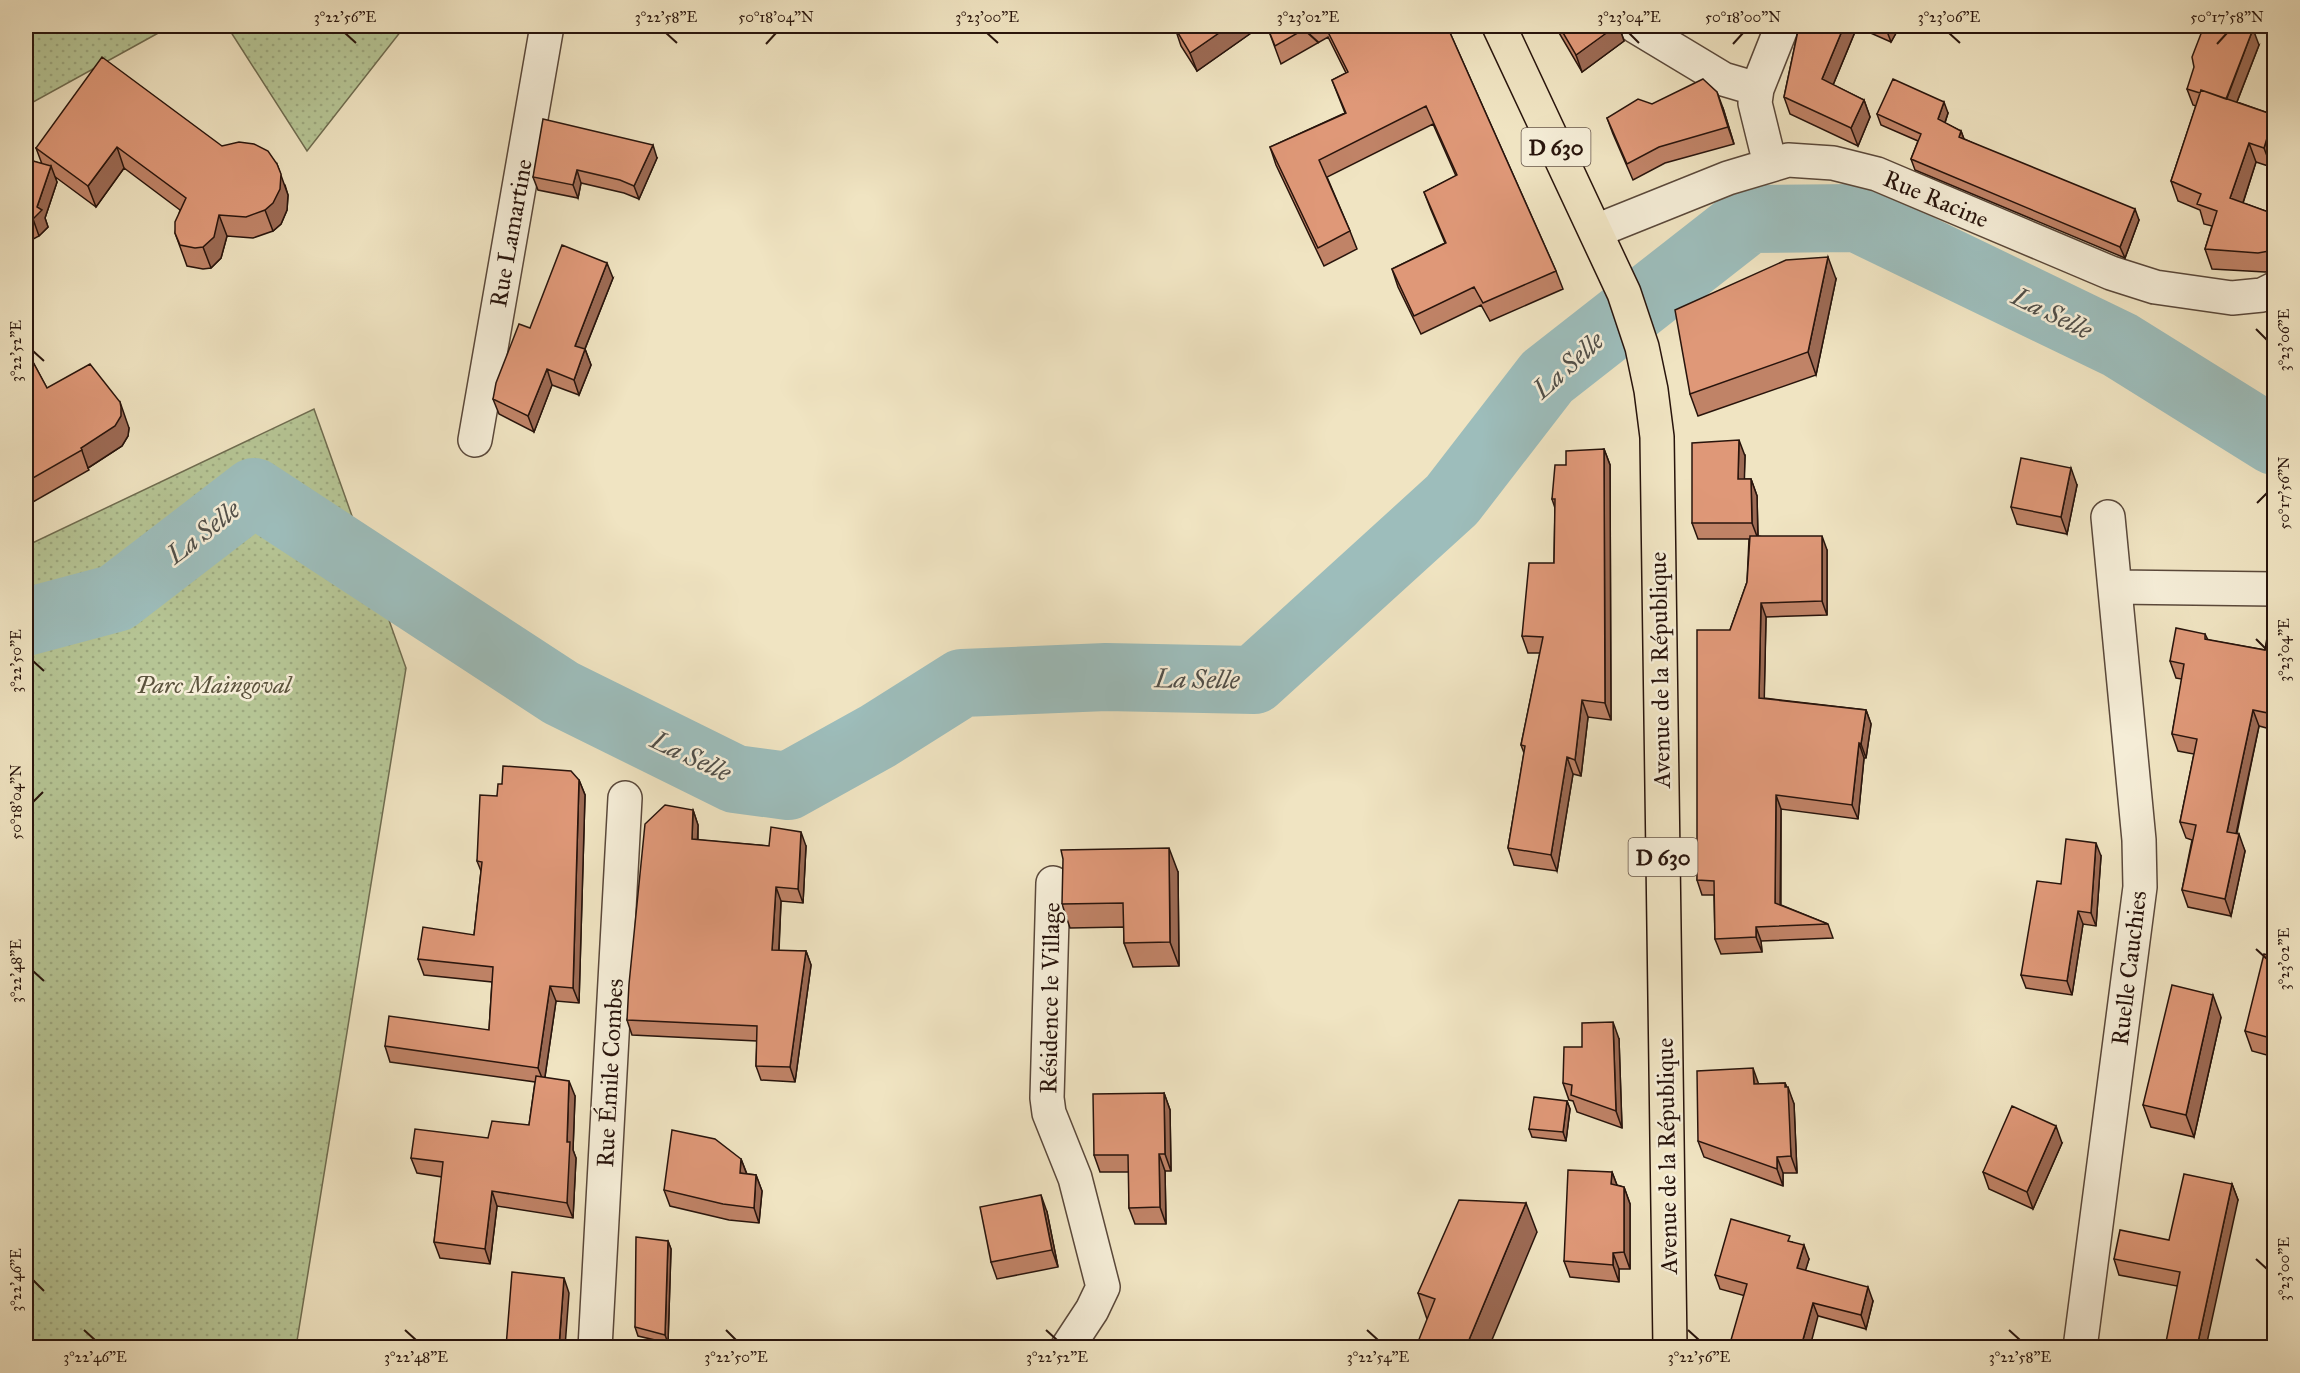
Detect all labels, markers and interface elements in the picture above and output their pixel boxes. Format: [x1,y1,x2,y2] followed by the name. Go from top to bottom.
[314,8,376,26] text: 3°22'56"E
[635,8,698,26] text: 3°22'58"E
[738,8,814,26] text: 50°18'04"N
[955,8,1019,26] text: 3°23'00"E
[1277,8,1339,26] text: 3°23'02"E
[1597,8,1661,26] text: 3°23'04"E
[1705,8,1781,26] text: 50°18'00"N
[1918,8,1981,26] text: 3°23'06"E
[2190,8,2264,26] text: 50°17'58"N
[1522,128,1590,166] road number: D 630
[483,157,539,309] street label: Rue Lamartine
[1879,163,1993,235] street label: Rue Racine
[2006,280,2098,347] water label: La Selle
[2275,308,2293,371] text: 3°23'06"E
[7,320,25,382] text: 3°22'52"E
[1525,324,1611,406] water label: La Selle
[2275,456,2293,530] text: 50°17'56"N
[159,493,247,571] water label: La Selle
[1643,551,1677,790] street label: Avenue de la République
[2275,618,2293,682] text: 3°23'04"E
[7,629,25,693] text: 3°22'50"E
[1153,662,1241,696] water label: La Selle
[135,670,294,700] park label: Parc Maingoval
[645,723,737,789] water label: La Selle
[7,764,25,840] text: 50°18'04"N
[1628,838,1698,876] road number: D 630
[2105,889,2153,1047] street label: Ruelle Cauchies
[1033,902,1067,1094] street label: Résidence le Village
[2275,928,2293,990] text: 3°23'02"E
[7,939,25,1003] text: 3°22'48"E
[590,978,630,1168] street label: Rue Émile Combes
[1650,1037,1684,1276] street label: Avenue de la République
[2275,1237,2293,1301] text: 3°23'00"E
[7,1248,25,1312] text: 3°22'46"E
[63,1348,127,1366] text: 3°22'46"E
[384,1348,448,1366] text: 3°22'48"E
[704,1348,768,1366] text: 3°22'50"E
[1026,1348,1088,1366] text: 3°22'52"E
[1347,1348,1410,1366] text: 3°22'54"E
[1668,1348,1730,1366] text: 3°22'56"E
[1989,1348,2052,1366] text: 3°22'58"E

